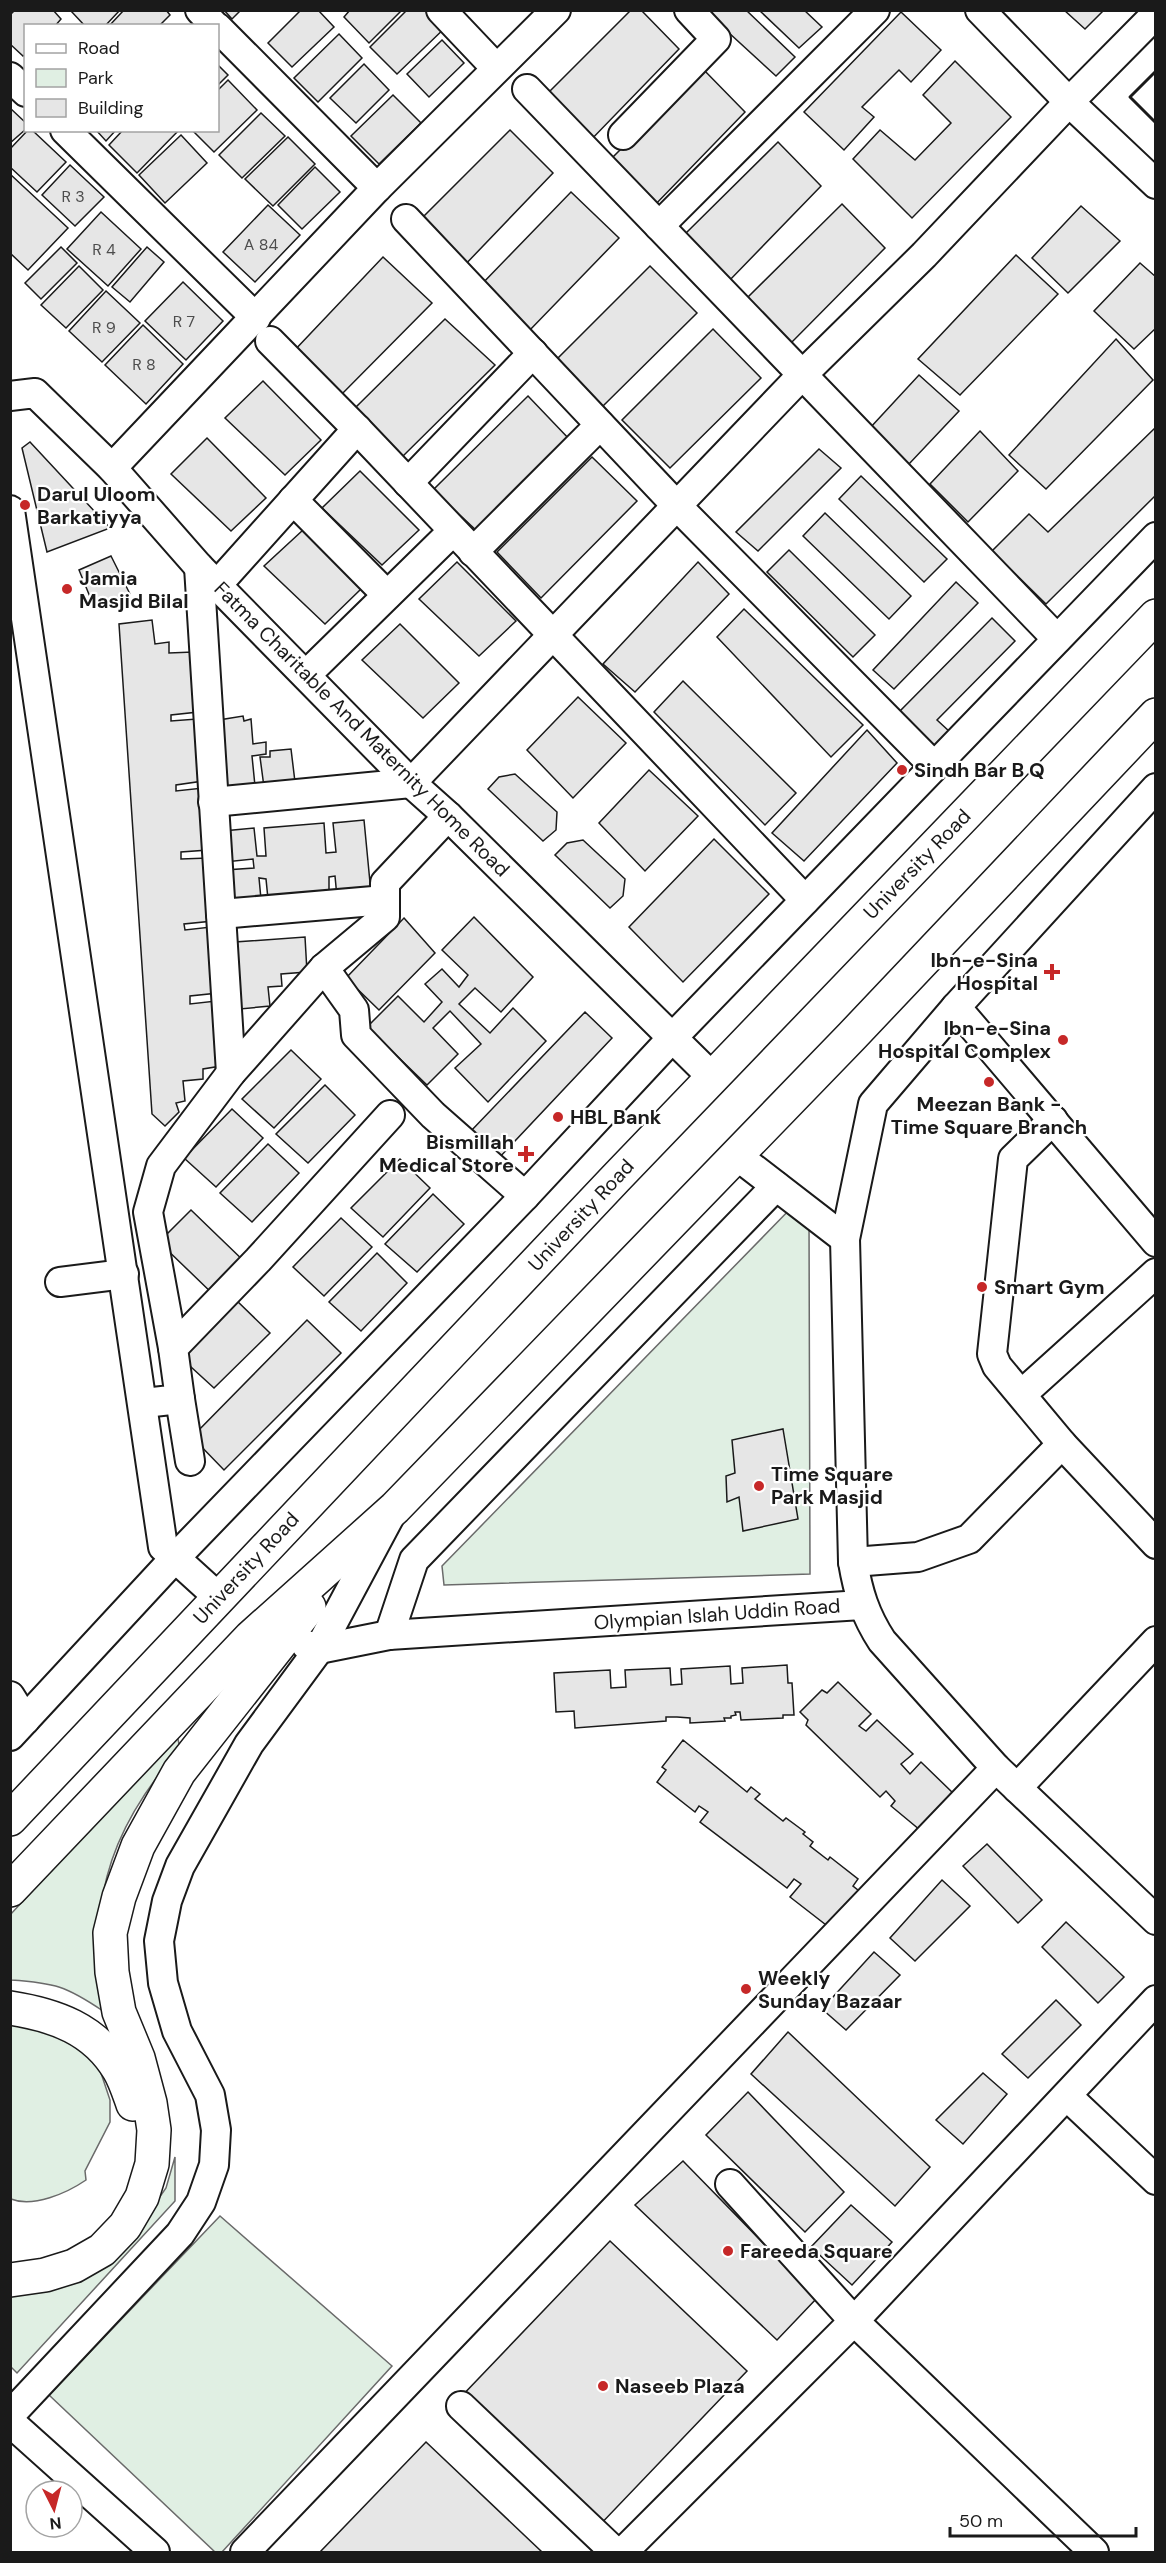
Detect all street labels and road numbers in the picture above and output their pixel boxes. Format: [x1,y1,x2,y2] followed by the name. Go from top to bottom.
[209,576,515,882] street label: Fatma Charitable And Maternity Home Road
[858,803,976,925] street label: University Road
[522,1154,640,1276] street label: University Road
[187,1507,305,1629] street label: University Road
[593,1592,841,1636] street label: Olympian Islah Uddin Road

